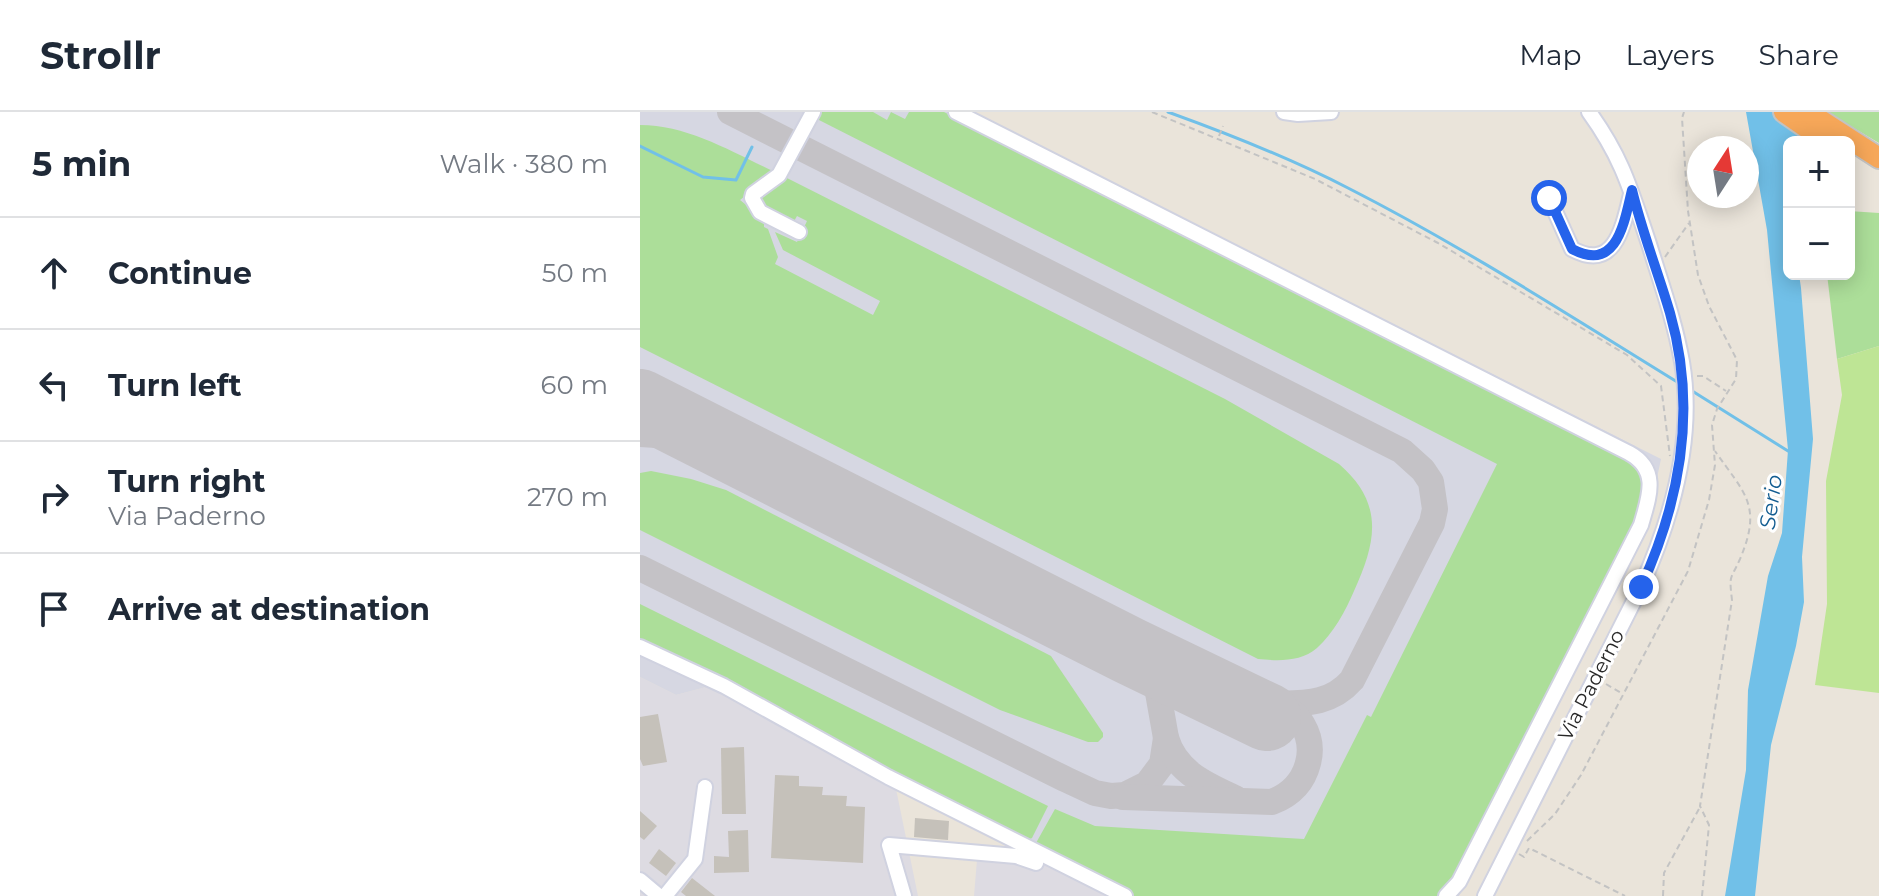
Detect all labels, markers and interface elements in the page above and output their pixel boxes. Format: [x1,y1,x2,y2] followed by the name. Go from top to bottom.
[40,32,161,79] text: Strollr
[1519,38,1582,72] text: Map
[1626,38,1715,72] text: Layers
[1759,38,1839,72] text: Share
[1687,136,1759,208] north arrow
[1783,136,1855,280] map controls
[1783,136,1855,208] button: +
[32,143,131,185] text: 5 min
[440,148,608,180] text: Walk · 380 m
[1531,180,1567,216] route start
[1783,208,1855,280] button: −
[32,251,76,295] icon: ahead
[108,255,252,292] text: Continue
[542,257,608,289] text: 50 m
[32,363,76,407] icon: left
[108,367,241,404] text: Turn left
[541,369,608,401] text: 60 m
[108,463,265,500] text: Turn right
[1754,473,1788,531] water label: Serio
[32,475,76,519] icon: right
[527,481,608,513] text: 270 m
[108,500,266,532] text: Via Paderno
[1623,569,1659,605] route end
[32,587,76,631] icon: arrive
[108,591,430,628] text: Arrive at destination
[1553,625,1629,745] street label: Via Paderno

